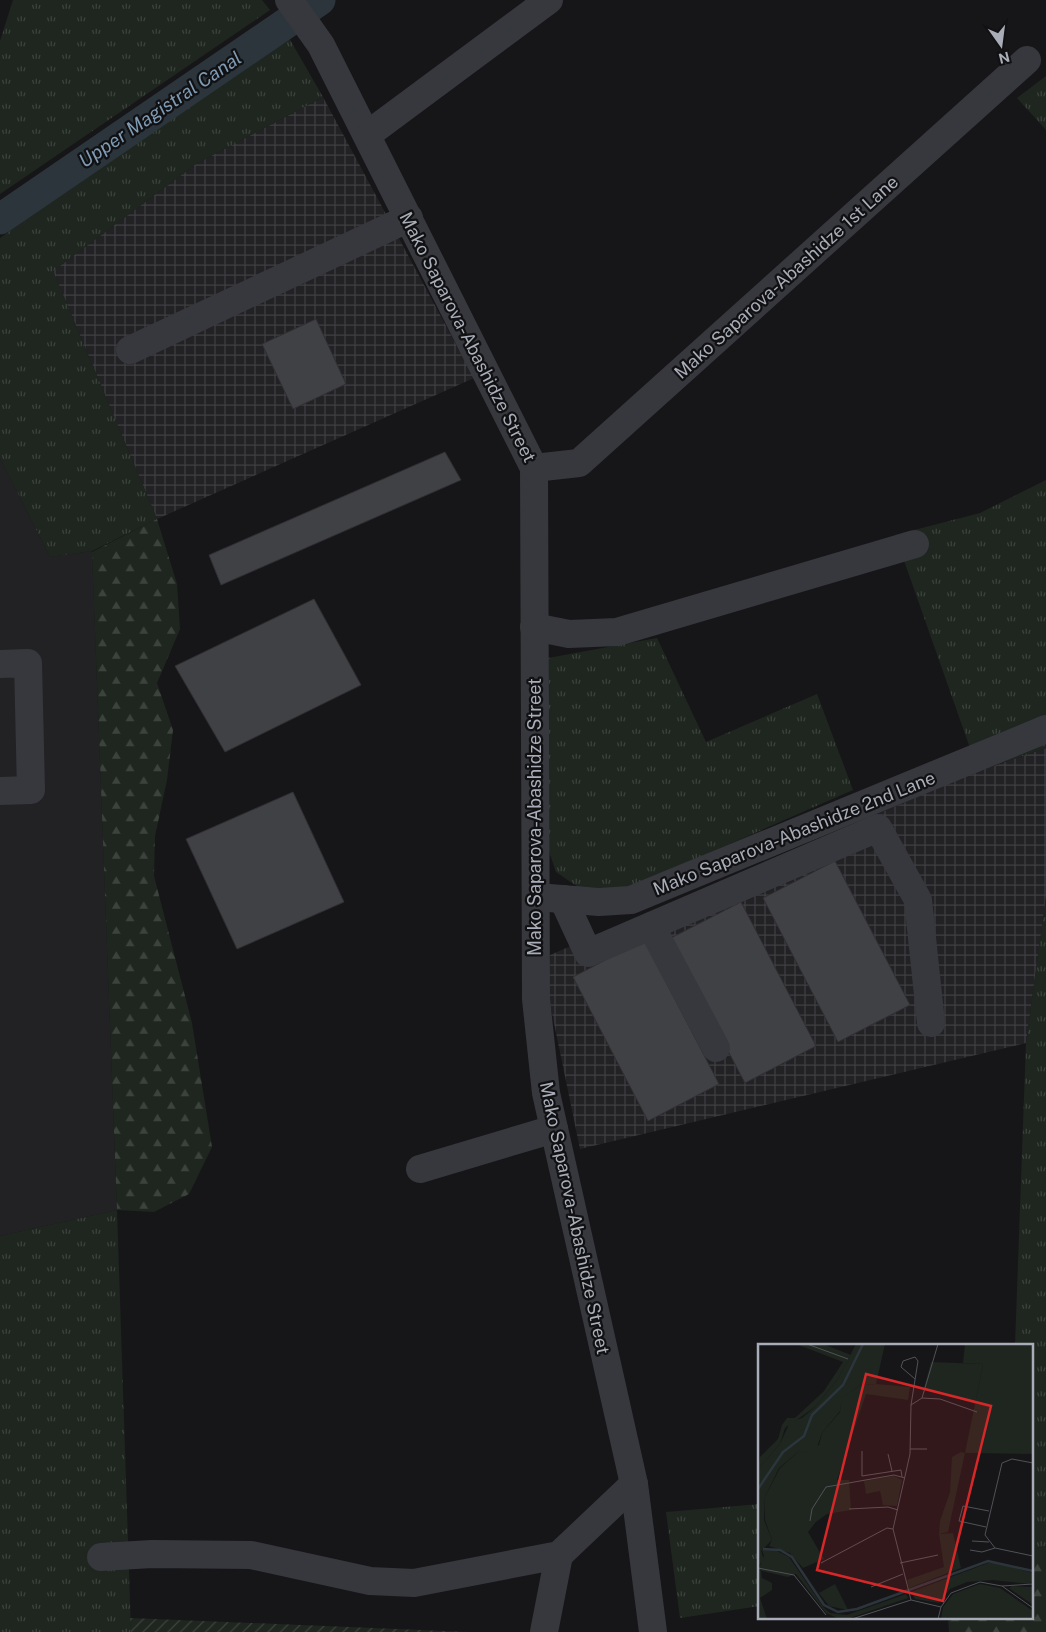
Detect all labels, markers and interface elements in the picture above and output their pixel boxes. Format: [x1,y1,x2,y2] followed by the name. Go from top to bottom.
[976,20,1026,70] north arrow
[75,46,245,172] water label: Upper Magistral Canal
[997,49,1011,67] text: N
[670,171,902,383] street label: Mako Saparova-Abashidze 1st Lane
[396,208,540,466] street label: Mako Saparova-Abashidze Street
[524,678,545,956] street label: Mako Saparova-Abashidze Street
[650,767,938,899] street label: Mako Saparova-Abashidze 2nd Lane
[536,1080,614,1356] street label: Mako Saparova-Abashidze Street
[758,1344,1034,1620] inset map

